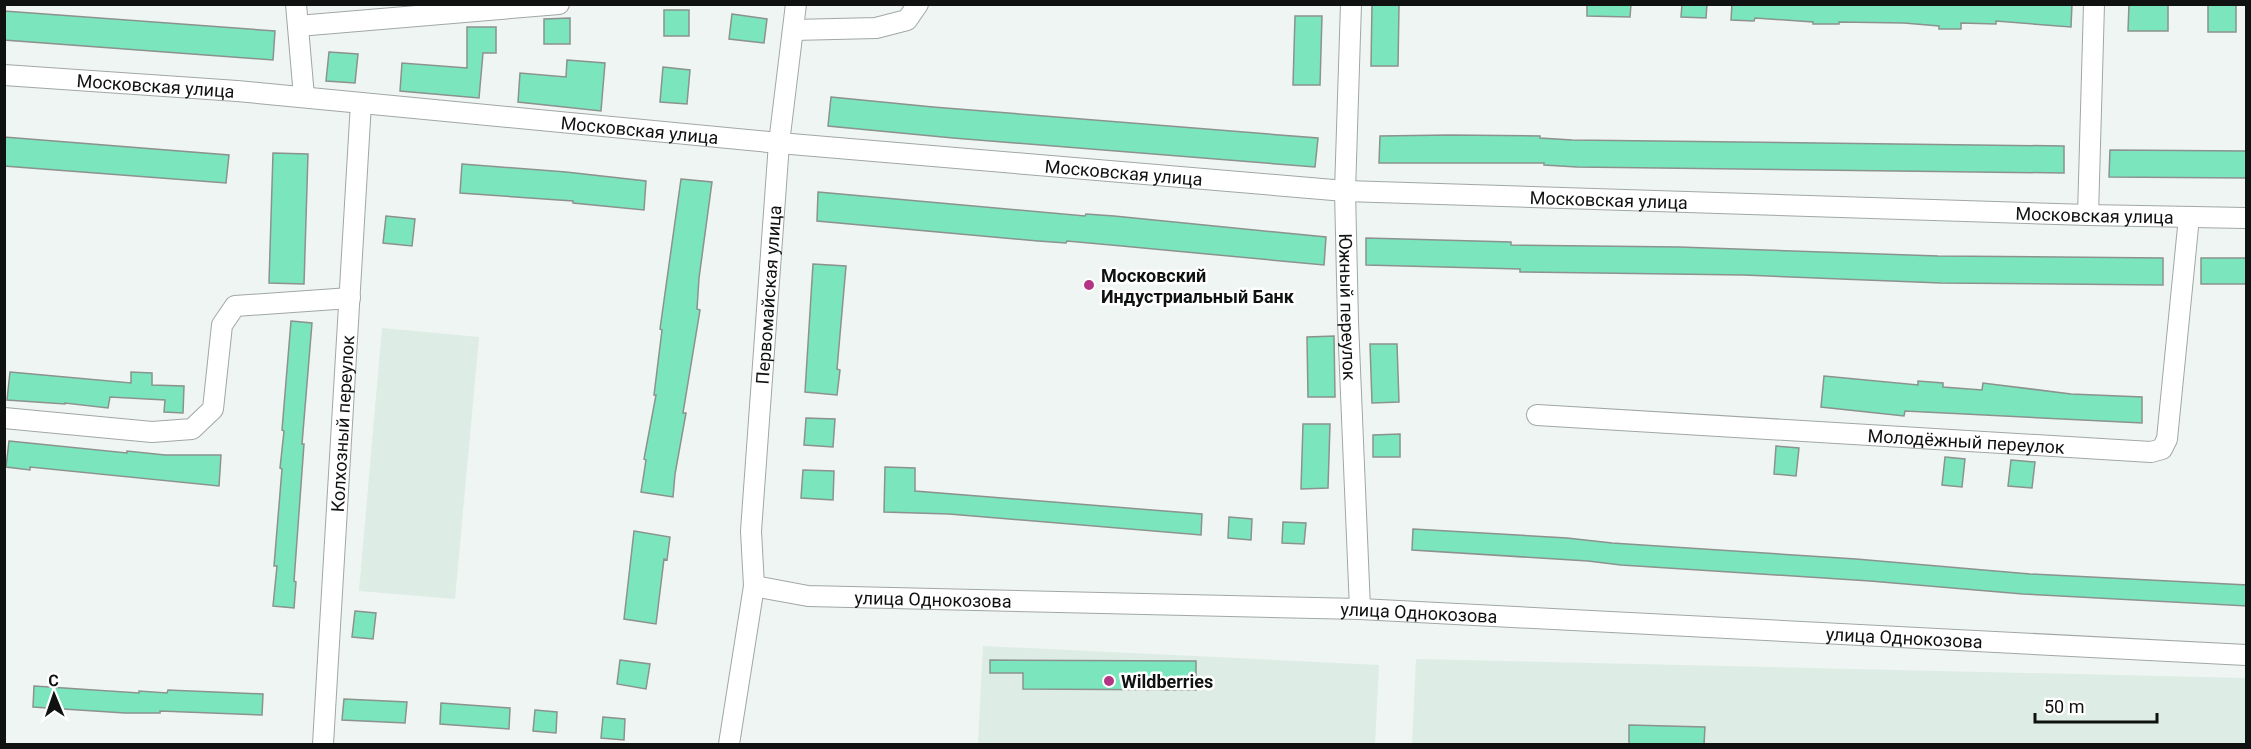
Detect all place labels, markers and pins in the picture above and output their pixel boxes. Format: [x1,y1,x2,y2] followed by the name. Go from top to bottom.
[1101,265,1295,307] place label: Московский Индустриальный Банк
[1082,278,1096,292] marker: Московский Индустриальный Банк
[1121,671,1213,692] place label: Wildberries
[1102,674,1116,688] marker: Wildberries

